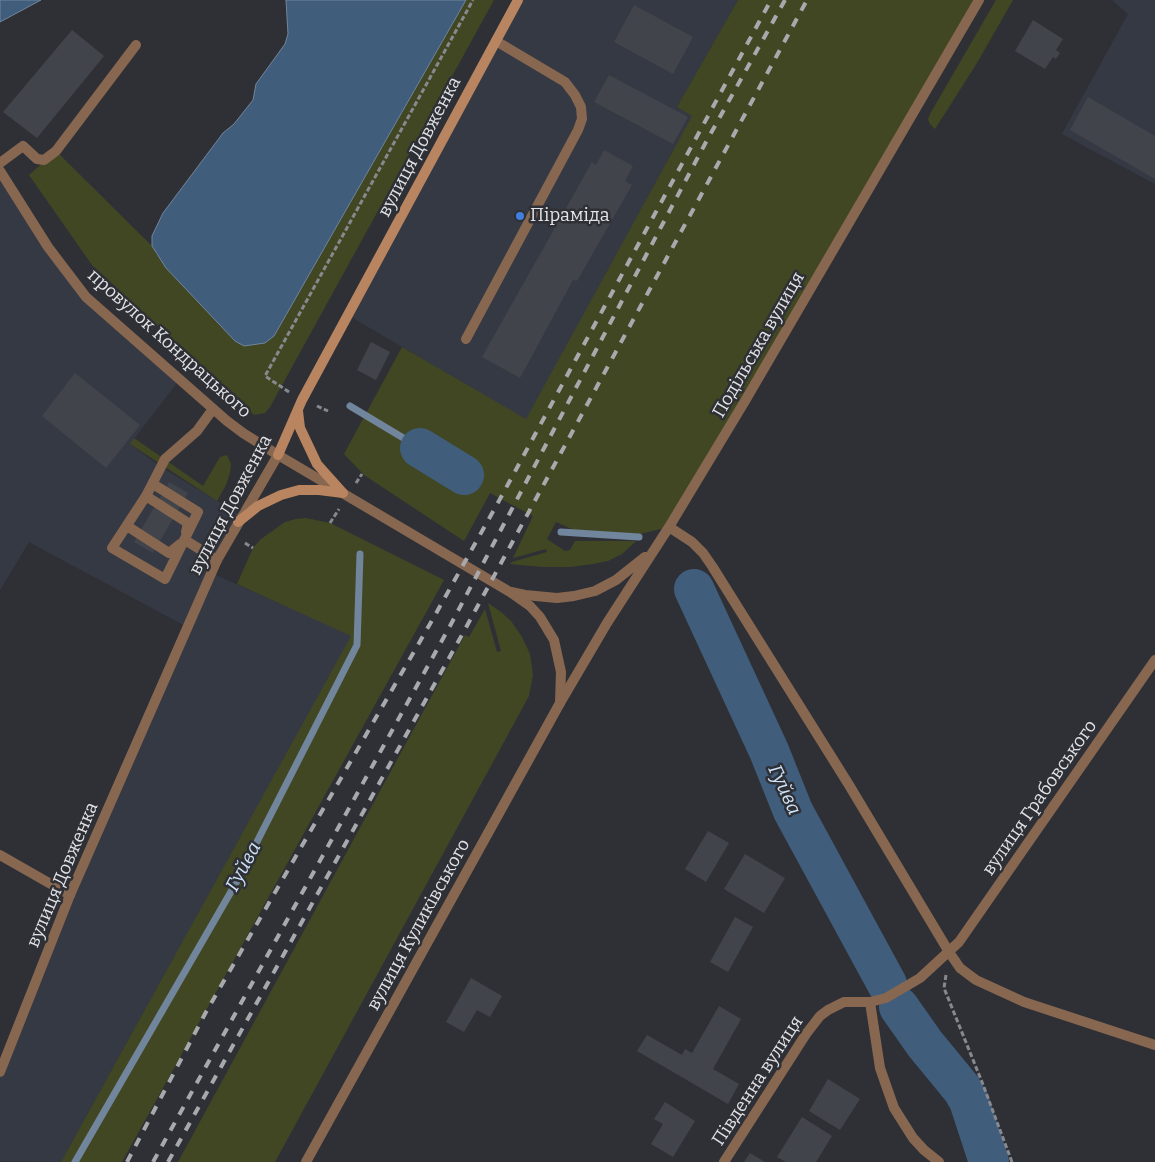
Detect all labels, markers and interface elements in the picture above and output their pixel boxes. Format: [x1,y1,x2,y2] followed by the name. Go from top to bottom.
[374,73,466,221] street label: вулиця Довженка
[530,205,610,227] place label: Піраміда
[514,210,526,222] marker: Піраміда
[83,265,255,423] street label: провулок Кондрацького
[709,268,809,422] street label: Подільська вулиця
[185,431,277,579] street label: вулиця Довженка
[978,716,1102,880] street label: вулиця Грабовського
[763,761,805,819] water label: Гуйва
[23,799,103,951] street label: вулиця Довженка
[363,836,475,1014] street label: вулиця Куликівського
[222,838,266,896] water label: Гуйва
[708,1012,808,1150] street label: Південна вулиця

